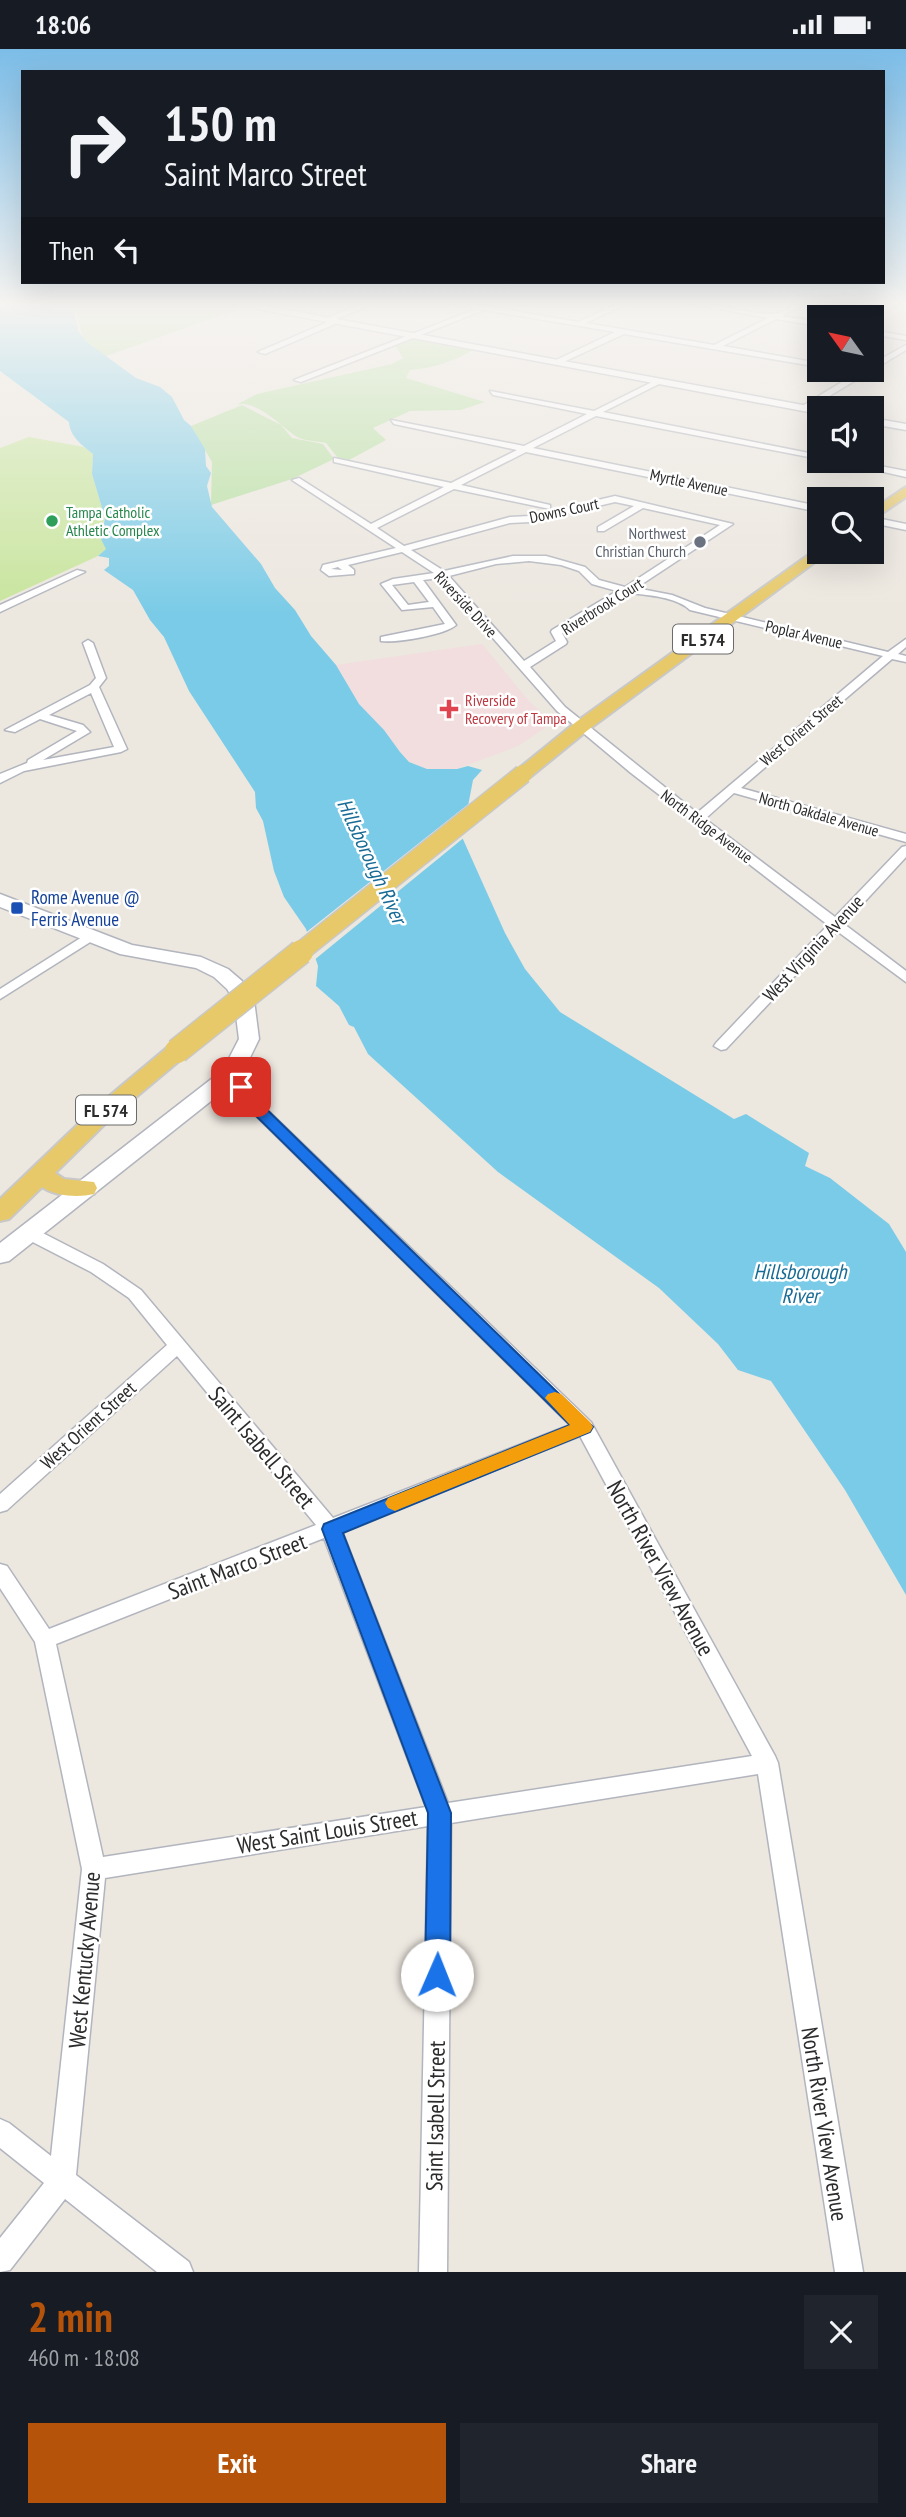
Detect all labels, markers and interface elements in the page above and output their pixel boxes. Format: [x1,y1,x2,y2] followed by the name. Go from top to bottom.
[35,8,91,41] text: 18:06
[164,91,277,155] text: 150 m
[49,98,140,189] icon: right
[164,153,367,195] text: Saint Marco Street
[108,231,146,269] icon: left
[49,234,94,267] text: Then
[807,305,884,381] north arrow
[807,305,884,564] map controls
[807,396,884,473] button: sound
[648,464,730,500] street label: Myrtle Avenue
[807,487,884,564] button: search
[528,493,601,527] street label: Downs Court
[66,502,160,540] place label: Tampa Catholic Athletic Complex
[44,513,60,529] marker: Tampa Catholic Athletic Complex
[595,523,687,561] place label: Northwest Christian Church
[692,534,708,550] marker: Northwest Christian Church
[430,567,502,641] street label: Riverside Drive
[557,573,647,639] street label: Riverbrook Court
[763,615,845,653] street label: Poplar Avenue
[673,625,733,653] road number: FL 574
[756,689,847,770] street label: West Orient Street
[465,690,567,728] place label: Riverside Recovery of Tampa
[439,699,459,719] marker: Riverside Recovery of Tampa
[657,785,757,867] street label: North Ridge Avenue
[757,787,881,841] street label: North Oakdale Avenue
[331,794,414,931] water label: Hillsborough River
[31,885,140,931] place label: Rome Avenue @ Ferris Avenue
[757,890,869,1006] street label: West Virginia Avenue
[9,900,25,916] marker: Rome Avenue @ Ferris Avenue
[211,1057,271,1117] pin
[222,1068,260,1106] icon: arrive
[76,1095,136,1125] road number: FL 574
[753,1258,848,1309] water label: Hillsborough River
[35,1375,141,1474] street label: West Orient Street
[203,1380,322,1514] street label: Saint Isabell Street
[601,1475,721,1661] street label: North River View Avenue
[164,1526,311,1606] street label: Saint Marco Street
[235,1802,420,1860] street label: West Saint Louis Street
[62,1871,106,2049] street label: West Kentucky Avenue
[400,1938,474,2012] position arrow
[795,2025,855,2223] street label: North River View Avenue
[419,2040,451,2191] street label: Saint Isabell Street
[28,2289,113,2344] text: 2 min
[804,2295,878,2369] button: close
[28,2343,140,2372] text: 460 m · 18:08
[28,2423,446,2503] button: Exit
[460,2423,878,2503] button: Share

